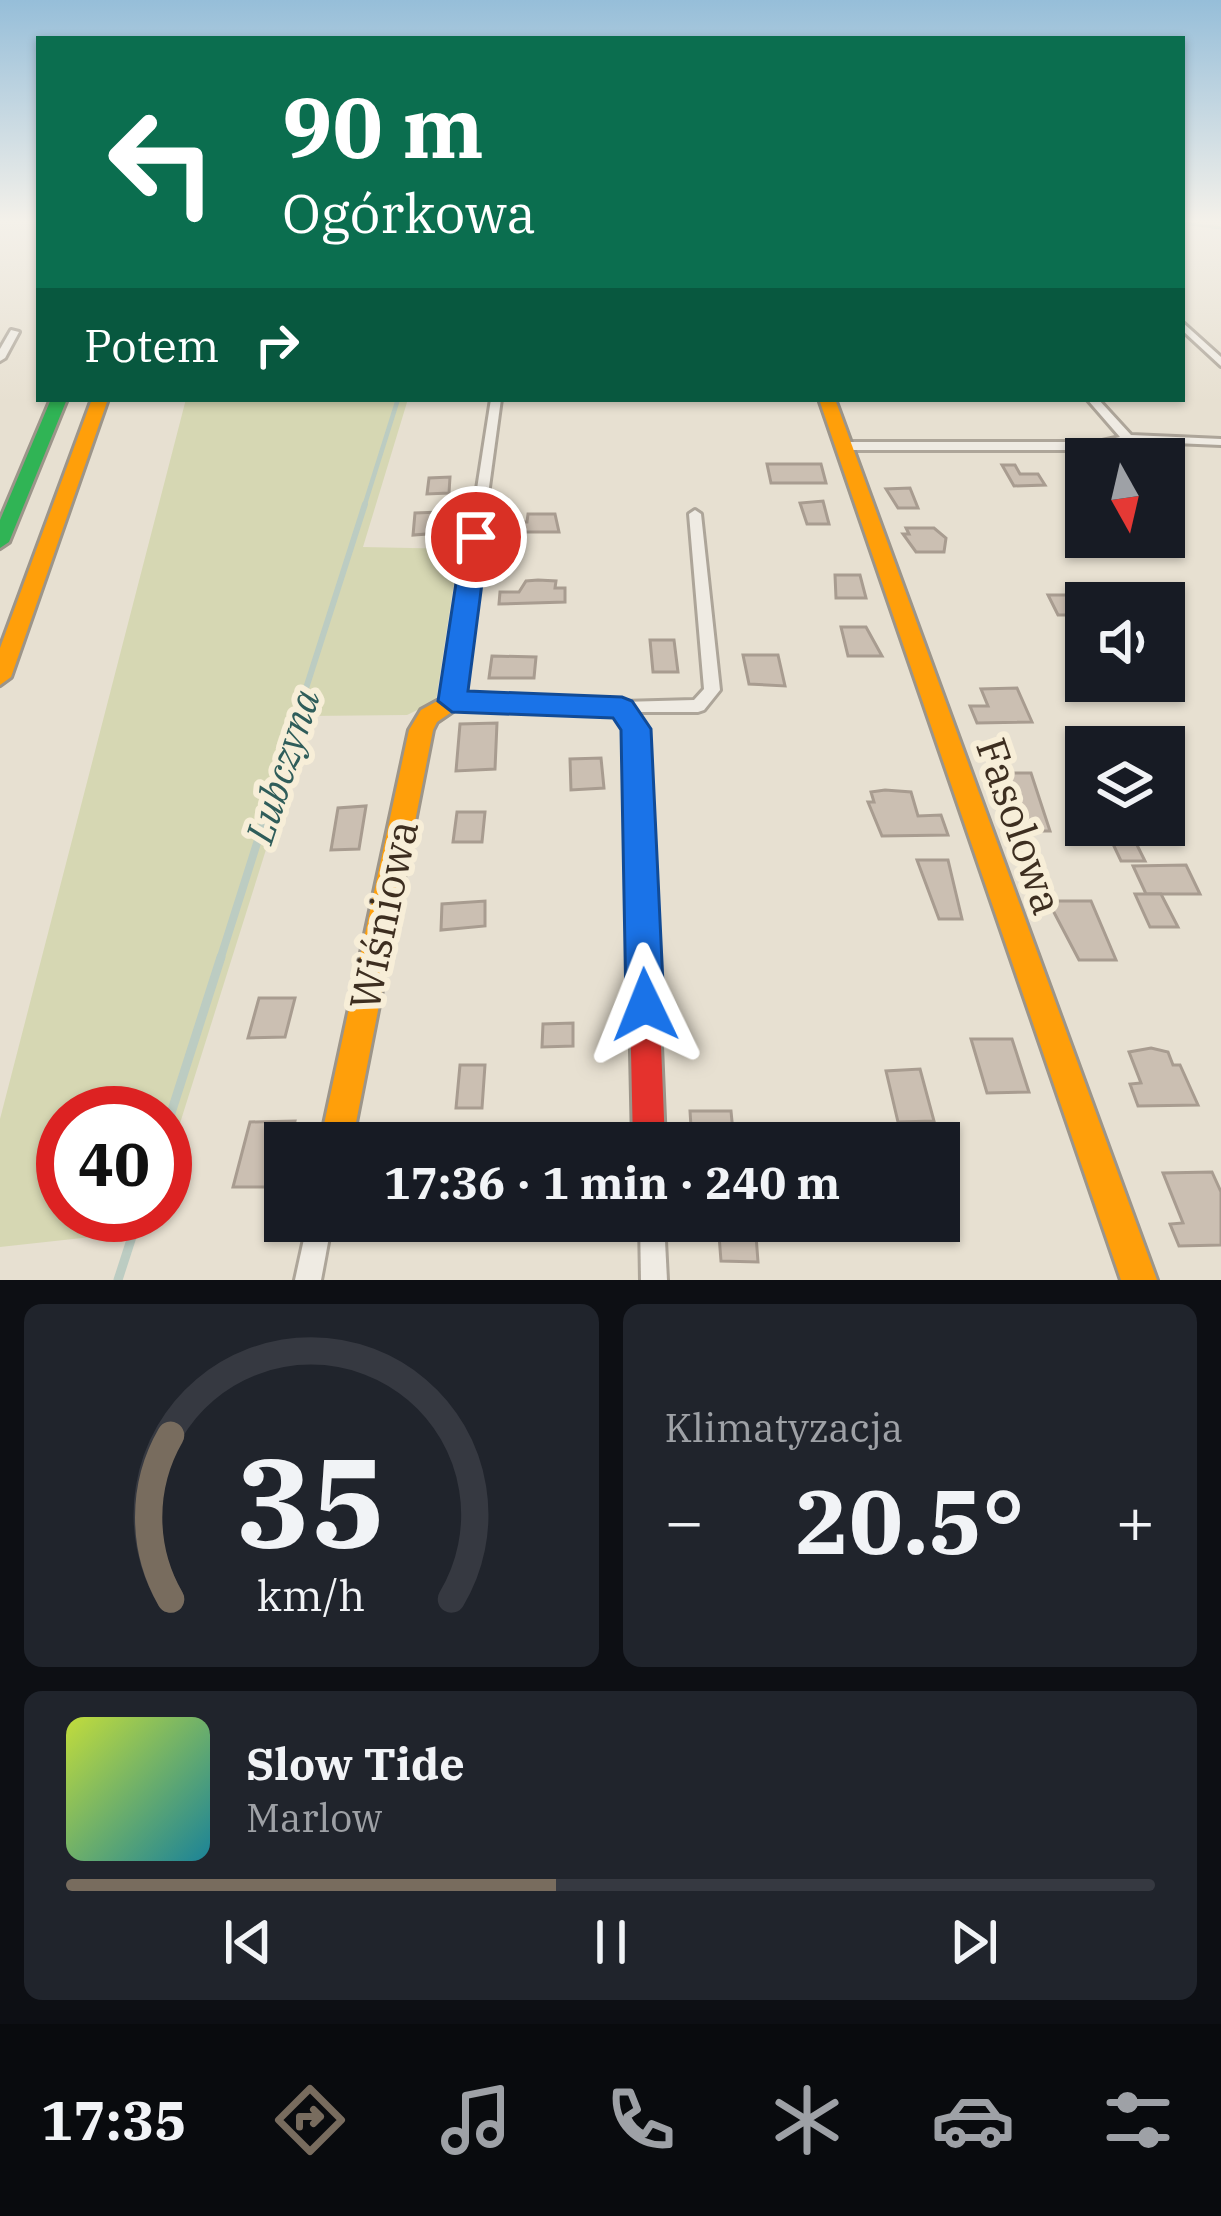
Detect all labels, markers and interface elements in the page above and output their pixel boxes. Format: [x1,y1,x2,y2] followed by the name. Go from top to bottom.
[282,72,484,181] text: 90 m
[84,84,240,240] icon: left
[282,178,536,248] text: Ogórkowa
[244,312,310,378] icon: right
[84,316,220,374] text: Potem
[1065,438,1185,558] north arrow
[1065,438,1185,846] map controls
[425,486,527,588] pin
[443,504,509,570] icon: arrive
[1065,582,1185,702] button: sound
[233,683,331,850] water label: Lubczyna
[1065,726,1185,846] button: layers
[964,731,1076,921] street label: Fasolowa
[336,815,430,1015] street label: Wiśniowa
[582,942,708,1068] position arrow
[36,1086,192,1242] speed limit sign: 40
[384,1153,840,1211] text: 17:36 · 1 min · 240 m
[665,1402,903,1453] text: Klimatyzacja
[236,1420,386,1582] text: 35
[795,1462,1025,1579] text: 20.5°
[665,1477,704,1563] text: −
[1115,1477,1155,1563] text: +
[257,1566,365,1622] text: km/h
[246,1734,465,1792] text: Slow Tide
[246,1792,382,1843] text: Marlow
[215,1909,281,1975] icon: previous
[578,1909,644,1975] icon: pause
[941,1909,1007,1975] icon: next
[268,2078,352,2162] icon: directions
[434,2078,518,2162] icon: music
[599,2078,683,2162] icon: phone
[765,2078,849,2162] icon: climate
[931,2078,1015,2162] icon: car
[1096,2078,1180,2162] icon: filters
[41,2085,187,2155] text: 17:35

